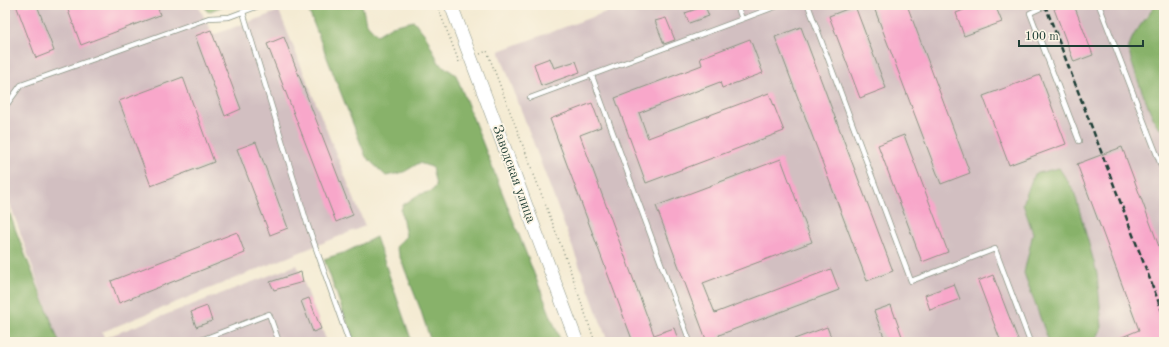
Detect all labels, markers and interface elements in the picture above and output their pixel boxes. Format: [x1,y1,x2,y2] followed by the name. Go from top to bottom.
[1019,22,1143,48] scale bar
[1025,31,1059,43] text: 100 m
[490,123,538,225] street label: Заводская улица

